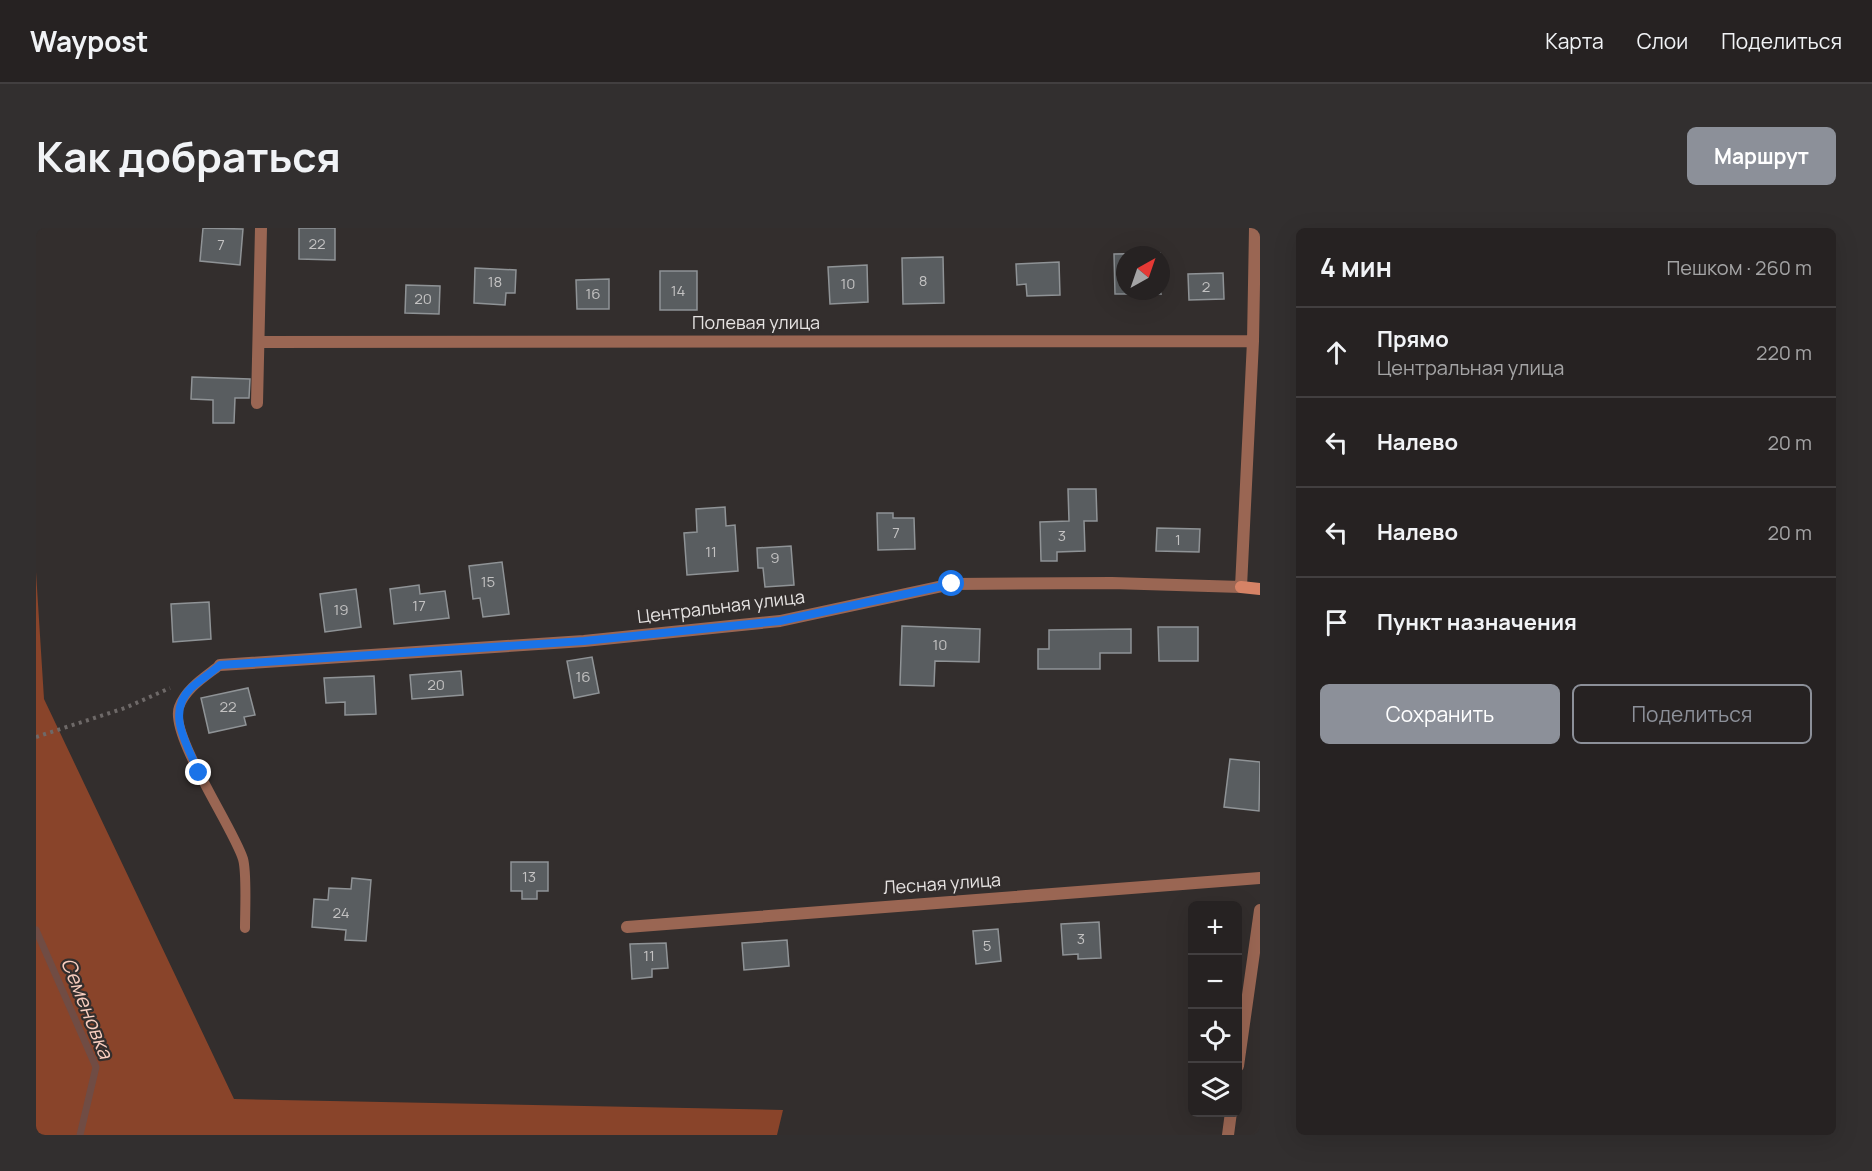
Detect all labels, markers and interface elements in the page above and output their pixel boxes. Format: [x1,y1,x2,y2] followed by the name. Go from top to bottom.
[30,22,149,60] text: Waypost
[1545,27,1604,55] text: Карта
[1637,27,1688,55] text: Слои
[1721,27,1842,55] text: Поделиться
[36,127,341,185] text: Как добраться
[1687,127,1836,185] button: Маршрут
[308,233,326,254] house number: 22
[217,234,225,255] house number: 7
[1116,246,1170,300] north arrow
[1320,249,1392,285] text: 4 мин
[1666,254,1812,281] text: Пешком · 260 m
[919,270,927,291] house number: 8
[488,271,502,292] house number: 18
[841,273,856,294] house number: 10
[1202,276,1210,297] house number: 2
[671,280,685,301] house number: 14
[585,283,601,304] house number: 16
[414,288,432,309] house number: 20
[692,310,820,334] street label: Полевая улица
[1377,324,1449,354] text: Прямо
[1320,336,1353,369] icon: ahead
[1756,339,1812,366] text: 220 m
[1377,354,1564,381] text: Центральная улица
[1320,426,1353,459] icon: left
[1377,427,1458,457] text: Налево
[1767,429,1812,456] text: 20 m
[1320,516,1353,549] icon: left
[1377,517,1458,547] text: Налево
[1767,519,1812,546] text: 20 m
[892,522,900,543] house number: 7
[1058,525,1066,546] house number: 3
[1175,529,1181,550] house number: 1
[705,541,717,562] house number: 11
[770,547,780,568] house number: 9
[938,570,964,596] route start
[481,571,495,592] house number: 15
[636,584,806,628] street label: Центральная улица
[412,595,426,616] house number: 17
[333,599,349,620] house number: 19
[1320,606,1353,639] icon: arrive
[1377,607,1577,637] text: Пункт назначения
[933,634,948,655] house number: 10
[575,666,591,687] house number: 16
[427,674,445,695] house number: 20
[1320,684,1560,744] button: Сохранить
[1572,684,1812,744] button: Поделиться
[219,696,237,717] house number: 22
[185,759,211,785] route end
[522,866,536,887] house number: 13
[882,867,1002,899] street label: Лесная улица
[1188,901,1242,1117] map controls
[1188,901,1242,955] button: +
[332,902,350,923] house number: 24
[1077,928,1085,949] house number: 3
[983,935,991,956] house number: 5
[643,945,655,966] house number: 11
[55,953,120,1063] water label: Семеновка
[1188,955,1242,1009] button: −
[1188,1009,1242,1063] button: locate
[1188,1063,1242,1117] button: layers

